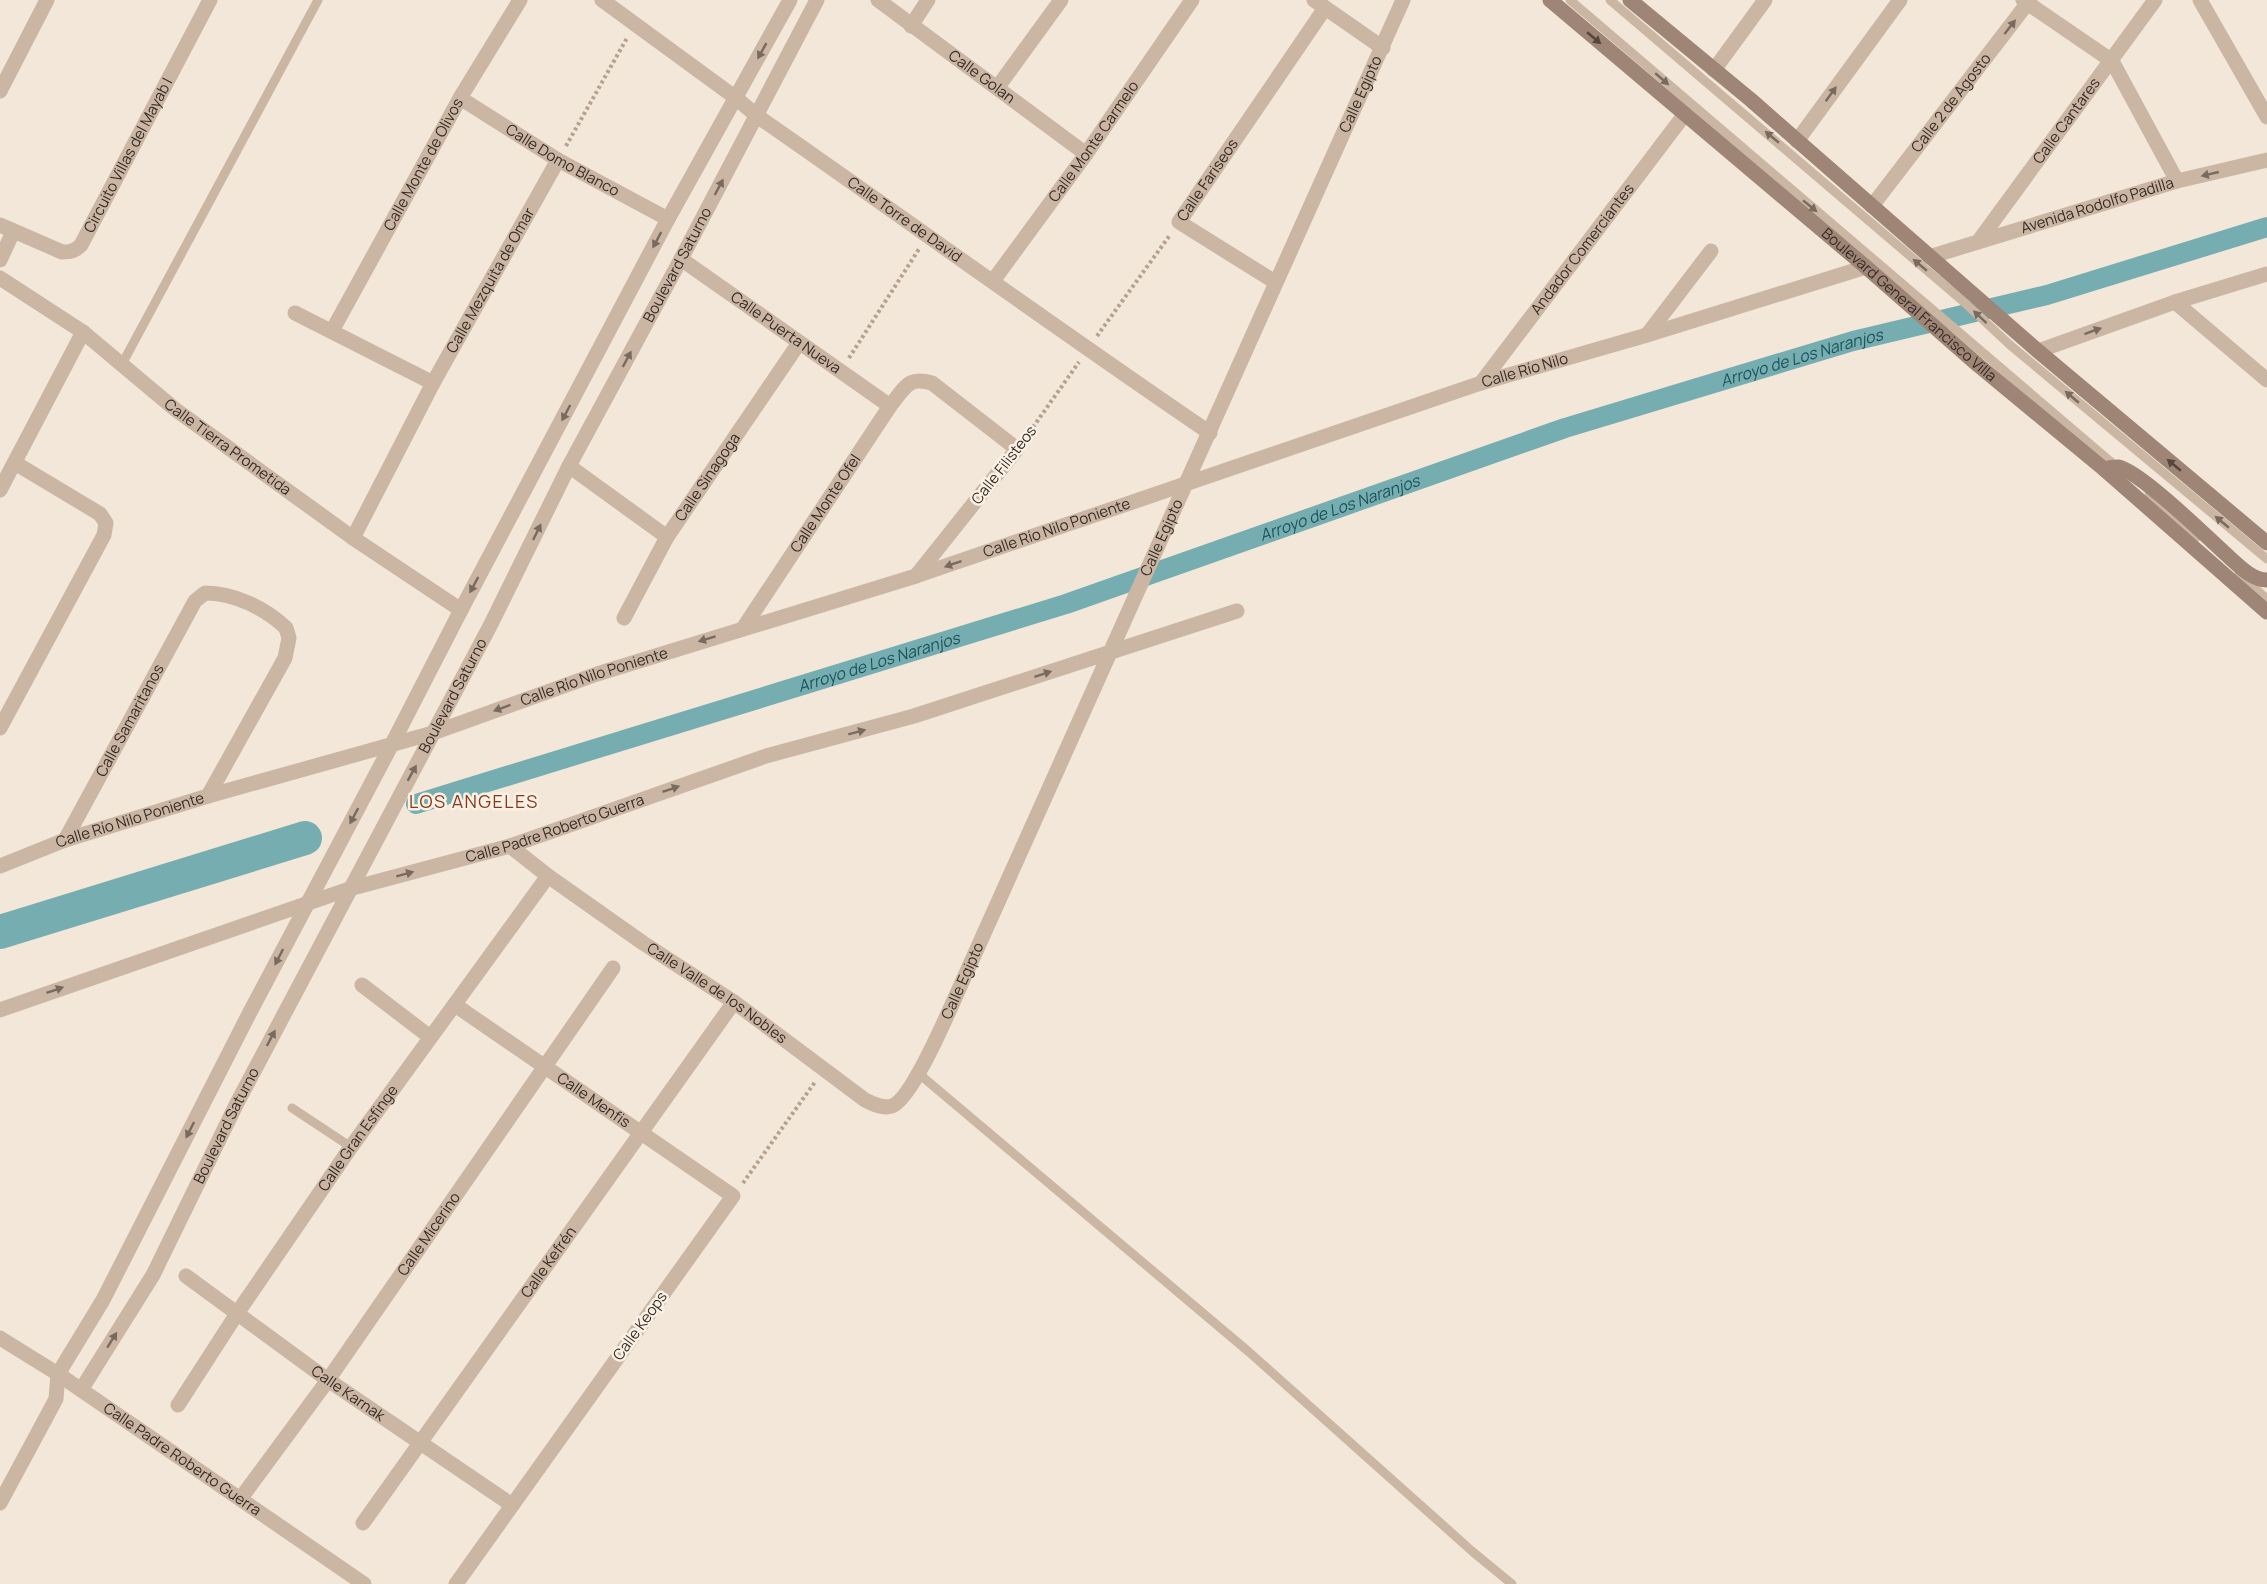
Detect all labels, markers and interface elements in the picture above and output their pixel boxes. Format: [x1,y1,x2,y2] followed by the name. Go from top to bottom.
[2004,19,2016,35] one-way arrow
[1586,31,1601,44] one-way arrow
[757,43,767,60] one-way arrow
[944,45,1020,108] street label: Calle Golan
[1906,49,1996,156] street label: Calle 2 de Agosto
[1334,52,1387,136] street label: Calle Egipto
[1654,72,1669,85] one-way arrow
[2028,73,2105,168] street label: Calle Cantares
[78,74,177,236] street label: Circuito Villas del Mayab I
[1043,76,1143,206] street label: Calle Monte Carmelo
[1825,86,1837,101] one-way arrow
[378,94,468,234] street label: Calle Monte de Olivos
[502,119,623,201] street label: Calle Domo Blanco
[1765,131,1780,144] one-way arrow
[1172,134,1243,225] street label: Calle Fariseos
[2201,169,2219,179] one-way arrow
[843,171,966,267] street label: Calle Torre de David
[2018,172,2176,238] street label: Avenida Rodolfo Padilla
[714,178,724,195] one-way arrow
[1526,179,1639,319] street label: Andador Comerciantes
[1802,199,1817,212] one-way arrow
[441,203,539,357] street label: Calle Mezquita de Omar
[638,203,716,326] street label: Boulevard Saturno
[1817,223,2001,386] street label: Boulevard General Francisco Villa
[652,232,662,249] one-way arrow
[1912,258,1928,271] one-way arrow
[727,286,845,378] street label: Calle Puerta Nueva
[1973,310,1988,324] one-way arrow
[1718,323,1886,391] water label: Arroyo de Los Naranjos
[2084,326,2102,336] one-way arrow
[1479,347,1570,392] street label: Calle Río Nilo
[622,350,632,367] one-way arrow
[2064,390,2080,403] one-way arrow
[160,393,296,500] street label: Calle Tierra Prometida
[561,404,571,421] one-way arrow
[966,421,1041,509] street label: Calle Filisteos
[670,428,745,525] street label: Calle Sinagoga
[785,450,865,557] street label: Calle Monte Ofel
[2166,458,2182,471] one-way arrow
[1256,469,1424,546] water label: Arroyo de Los Naranjos
[980,493,1133,562] street label: Calle Río Nilo Poniente
[1135,495,1188,579] street label: Calle Egipto
[2214,515,2230,528] one-way arrow
[532,523,541,540] one-way arrow
[944,559,962,569] one-way arrow
[469,576,479,593] one-way arrow
[795,626,964,697] water label: Arroyo de Los Naranjos
[413,634,492,757] street label: Boulevard Saturno
[698,635,716,644] one-way arrow
[517,642,670,711] street label: Calle Río Nilo Poniente
[90,660,169,780] street label: Calle Samaritanos
[1034,669,1052,678] one-way arrow
[493,704,511,714] one-way arrow
[848,727,866,736] one-way arrow
[407,764,417,781] one-way arrow
[662,784,680,794] one-way arrow
[52,787,207,853] street label: Calle Río Nilo Poniente
[409,789,539,813] district label: LOS ANGELES
[463,789,647,867] street label: Calle Padre Roberto Guerra
[349,808,359,825] one-way arrow
[396,869,414,878] one-way arrow
[643,937,792,1048] street label: Calle Valle de los Nobles
[936,939,989,1023] street label: Calle Egipto
[274,948,284,965] one-way arrow
[46,985,64,995] one-way arrow
[266,1029,276,1046] one-way arrow
[188,1064,264,1187] street label: Boulevard Saturno
[553,1067,635,1132] street label: Calle Menfis
[313,1080,403,1195] street label: Calle Gran Esfinge
[185,1122,195,1139] one-way arrow
[392,1188,465,1280] street label: Calle Micerino
[516,1222,581,1302] street label: Calle Kefrén
[607,1287,672,1364] street label: Calle Keops
[106,1332,117,1348] one-way arrow
[307,1360,390,1426] street label: Calle Karnak
[100,1397,266,1520] street label: Calle Padre Roberto Guerra

